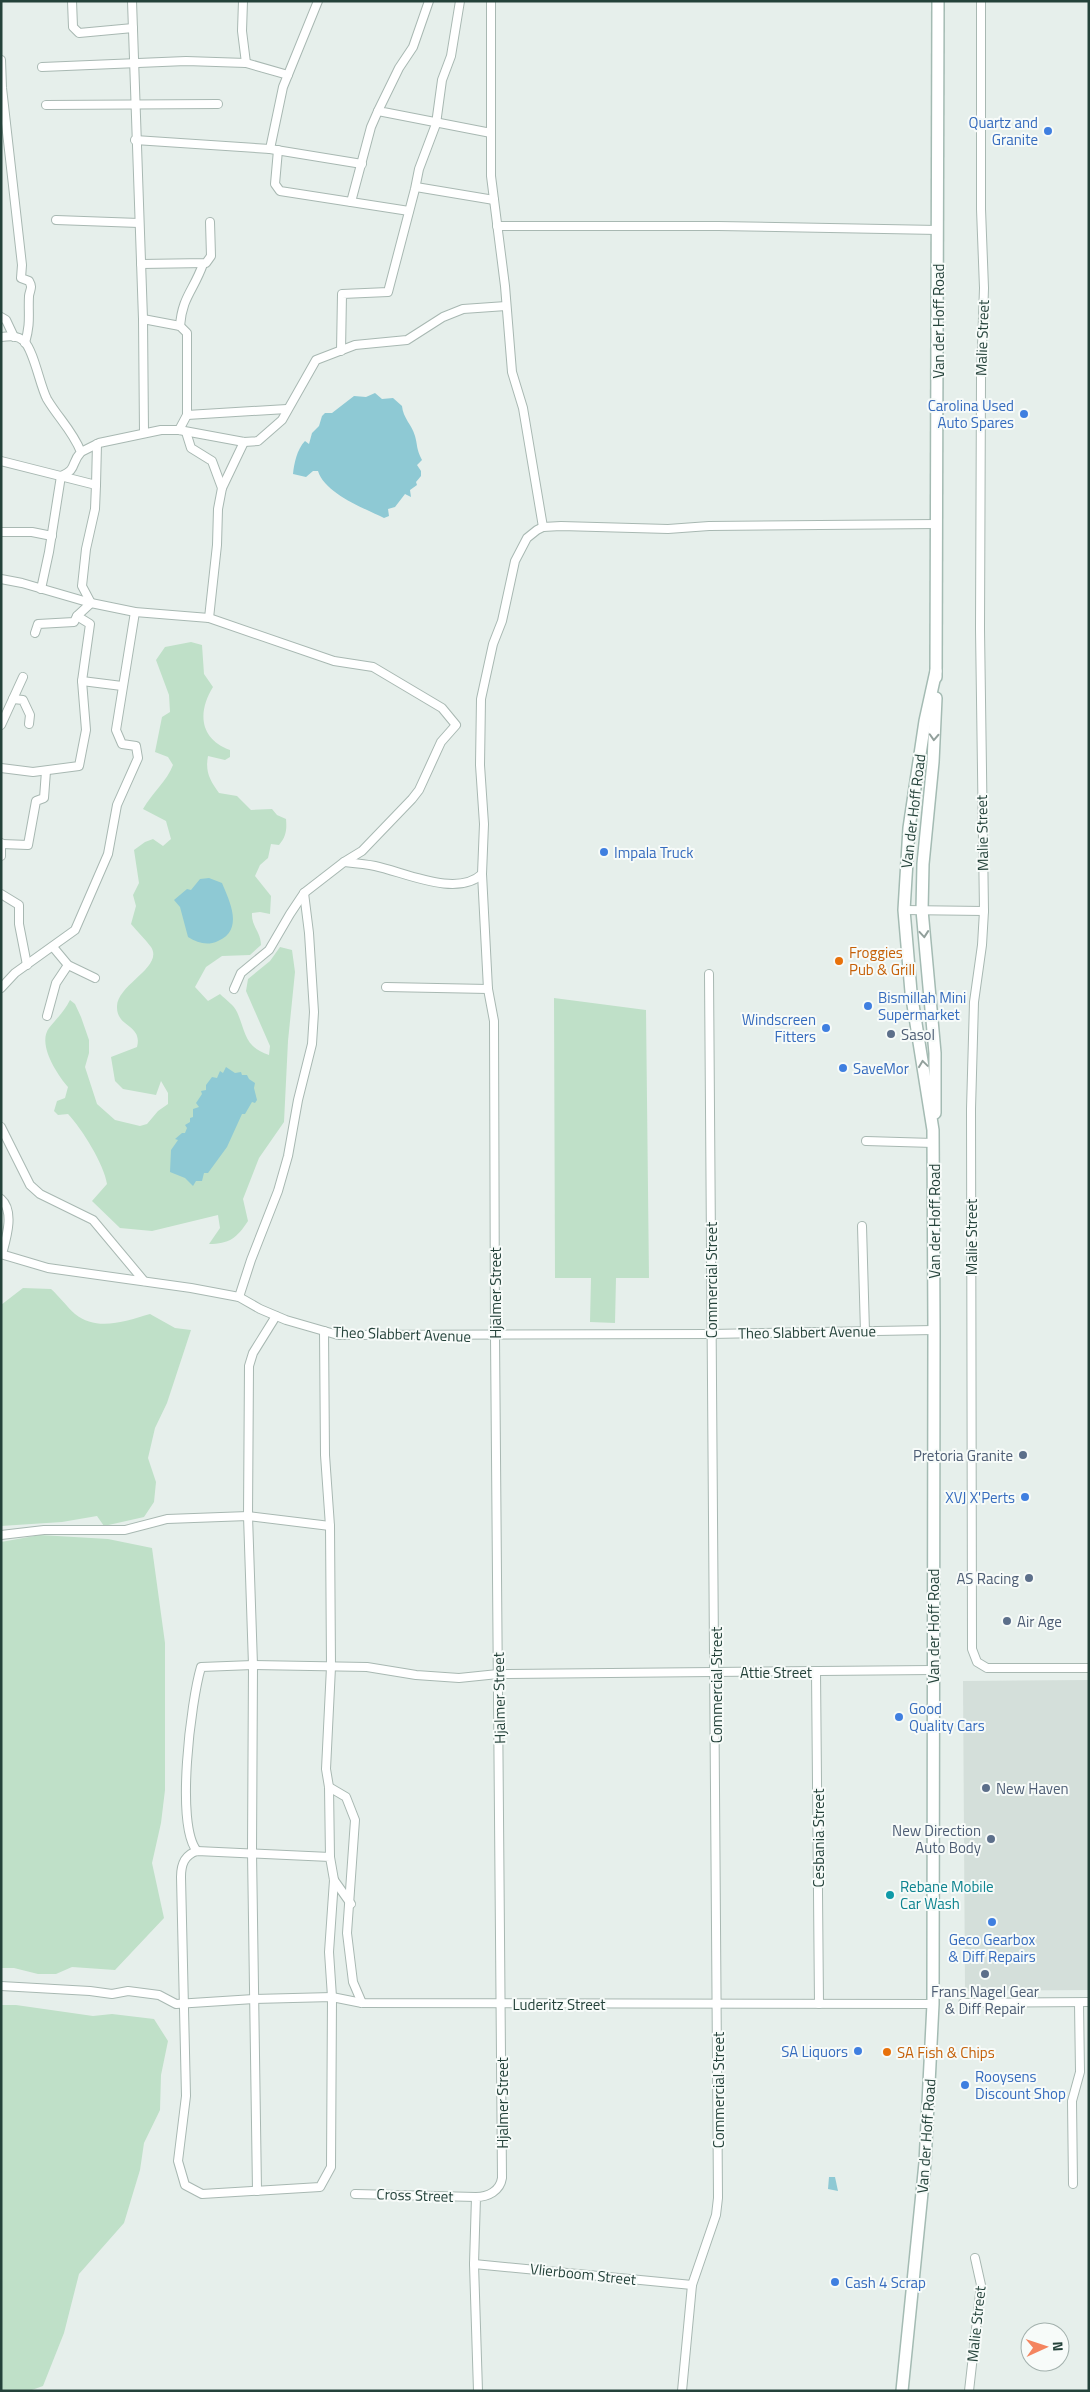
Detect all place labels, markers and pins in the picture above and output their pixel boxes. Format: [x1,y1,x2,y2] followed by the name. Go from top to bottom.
[969,111,1038,151] place label: Quartz and Granite
[1042,125,1054,137] marker: Quartz and Granite
[928,394,1014,434] place label: Carolina Used Auto Spares
[1018,408,1030,420] marker: Carolina Used Auto Spares
[614,841,693,864] place label: Impala Truck
[598,846,610,858] marker: Impala Truck
[849,941,915,981] place label: Froggies Pub & Grill
[833,955,845,967] marker: Froggies Pub & Grill
[878,986,966,1026] place label: Bismillah Mini Supermarket
[862,1000,874,1012] marker: Bismillah Mini Supermarket
[742,1008,816,1048] place label: Windscreen Fitters
[820,1022,832,1034] marker: Windscreen Fitters
[901,1023,935,1046] place label: Sasol
[885,1028,897,1040] marker: Sasol
[853,1057,909,1080] place label: SaveMor
[837,1062,849,1074] marker: SaveMor
[913,1444,1013,1467] place label: Pretoria Granite
[1017,1449,1029,1461] marker: Pretoria Granite
[945,1486,1015,1509] place label: XVJ X'Perts
[1019,1491,1031,1503] marker: XVJ X'Perts
[956,1567,1019,1590] place label: AS Racing
[1023,1572,1035,1584] marker: AS Racing
[1017,1610,1062,1633] place label: Air Age
[1001,1615,1013,1627] marker: Air Age
[909,1697,985,1737] place label: Good Quality Cars
[893,1711,905,1723] marker: Good Quality Cars
[996,1777,1069,1800] place label: New Haven
[980,1782,992,1794] marker: New Haven
[892,1819,981,1859] place label: New Direction Auto Body
[985,1833,997,1845] marker: New Direction Auto Body
[900,1875,994,1915] place label: Rebane Mobile Car Wash
[884,1889,896,1901] marker: Rebane Mobile Car Wash
[986,1916,998,1928] marker: Geco Gearbox & Diff Repairs
[948,1928,1036,1968] place label: Geco Gearbox & Diff Repairs
[979,1968,991,1980] marker: Frans Nagel Gear & Diff Repair
[931,1980,1039,2020] place label: Frans Nagel Gear & Diff Repair
[781,2040,848,2063] place label: SA Liquors
[897,2041,995,2064] place label: SA Fish & Chips
[852,2045,864,2057] marker: SA Liquors
[881,2046,893,2058] marker: SA Fish & Chips
[975,2065,1066,2105] place label: Rooysens Discount Shop
[959,2079,971,2091] marker: Rooysens Discount Shop
[845,2271,926,2294] place label: Cash 4 Scrap
[829,2276,841,2288] marker: Cash 4 Scrap

